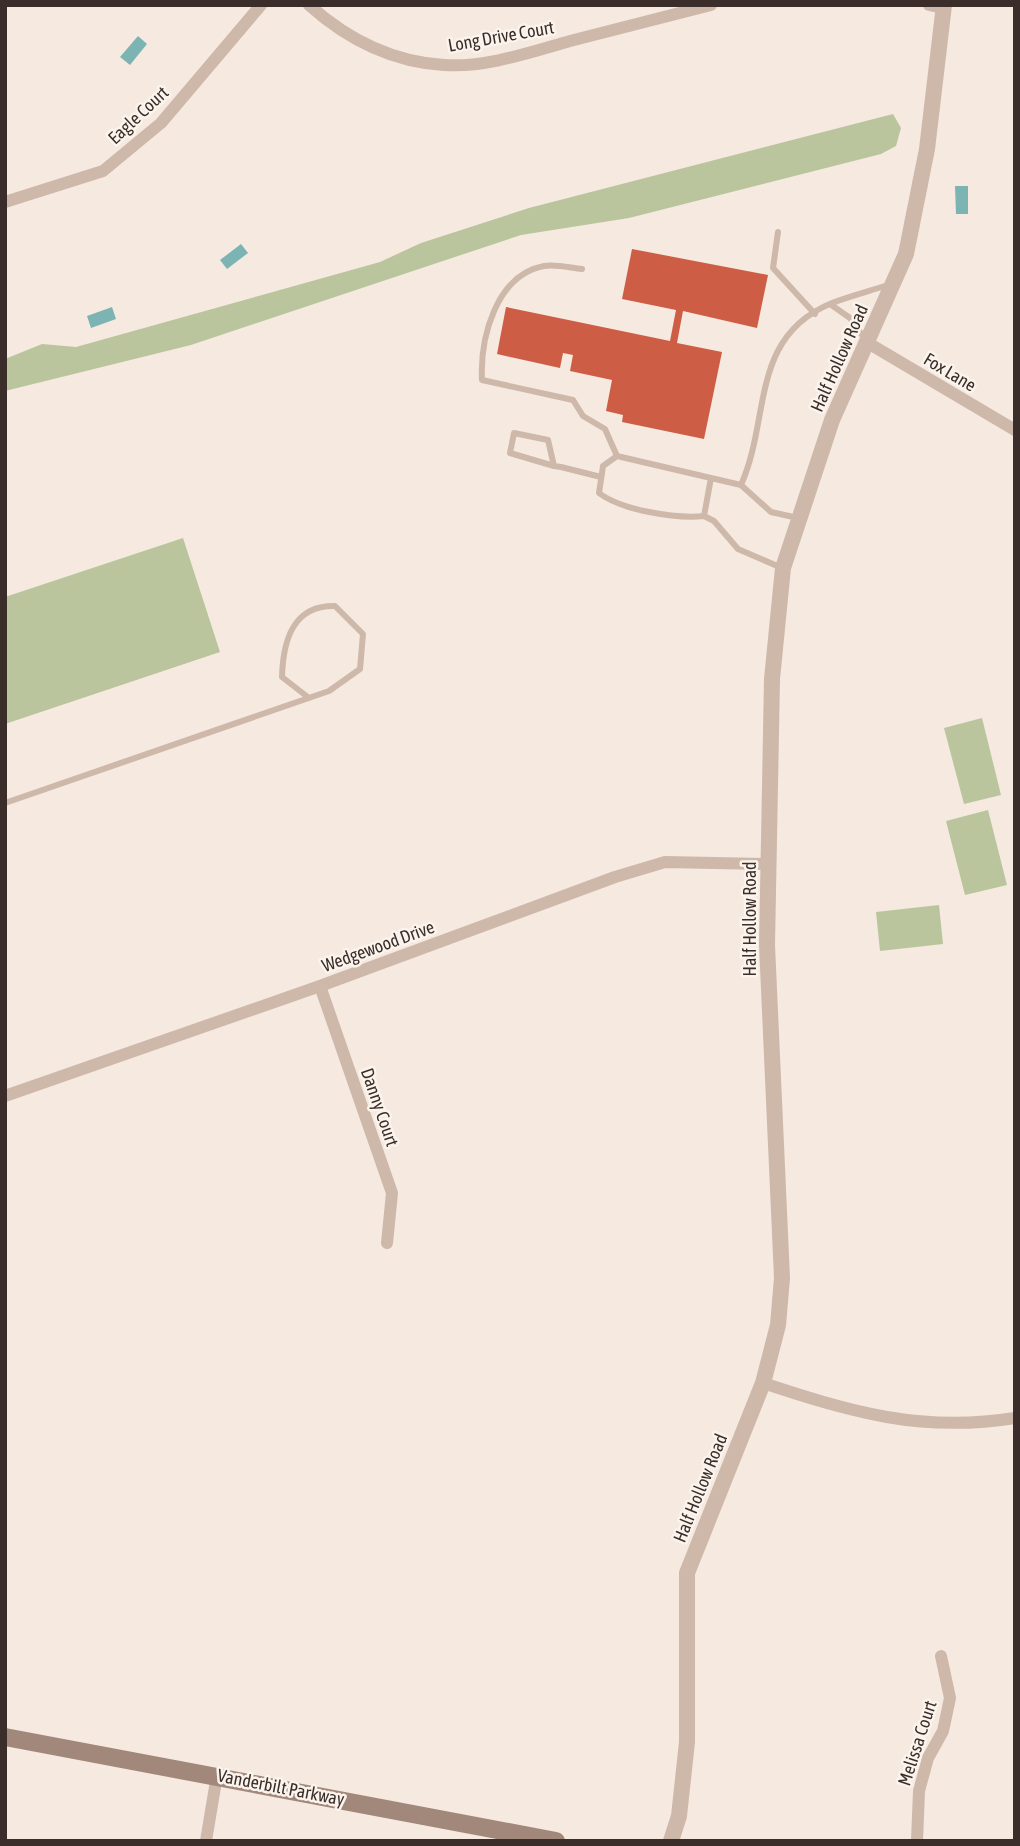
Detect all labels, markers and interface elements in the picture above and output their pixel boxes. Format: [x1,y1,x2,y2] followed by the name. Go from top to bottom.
[446,16,556,56] street label: Long Drive Court
[104,82,172,148] street label: Eagle Court
[806,301,872,415] street label: Half Hollow Road
[920,348,980,396] street label: Fox Lane
[739,861,760,977] street label: Half Hollow Road
[319,916,437,976] street label: Wedgewood Drive
[357,1065,403,1149] street label: Danny Court
[669,1431,731,1545] street label: Half Hollow Road
[893,1698,941,1788] street label: Melissa Court
[216,1764,346,1810] street label: Vanderbilt Parkway

